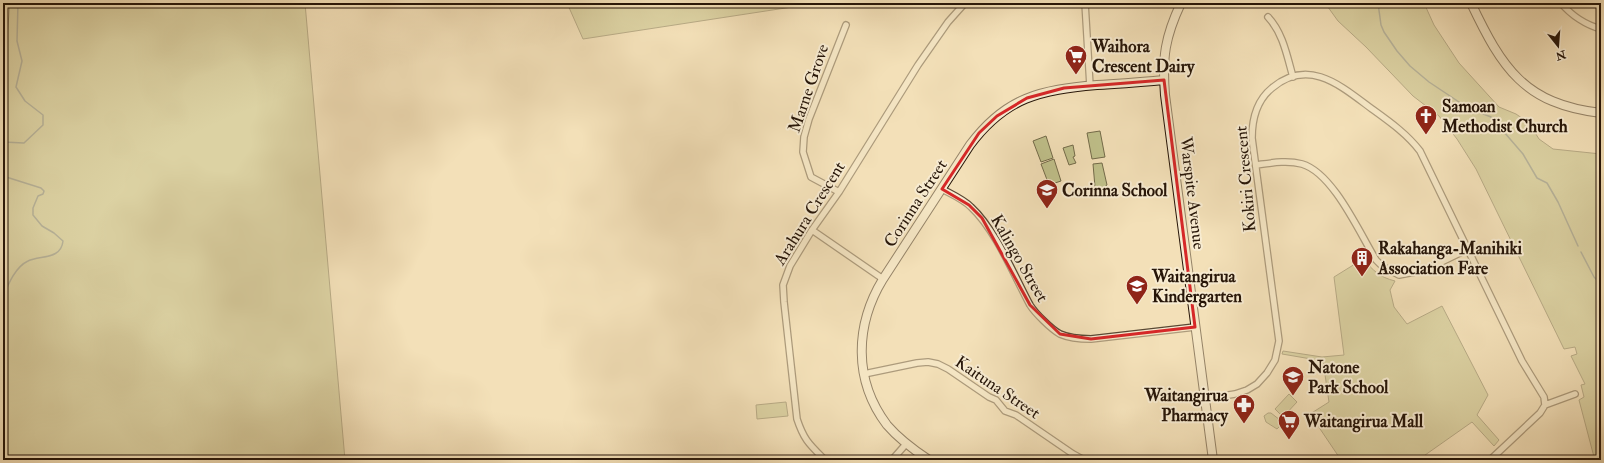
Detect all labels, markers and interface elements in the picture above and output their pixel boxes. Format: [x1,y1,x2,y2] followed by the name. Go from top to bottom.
[1538,26,1578,66] north arrow
[1091,36,1195,78] place label: Waihora Crescent Dairy
[784,41,833,135] street label: Marne Grove
[1063,43,1089,76] supermarket icon: Waihora Crescent Dairy
[1553,47,1568,63] text: N
[1441,96,1568,137] place label: Samoan Methodist Church
[1413,103,1439,136] church icon: Samoan Methodist Church
[1230,125,1261,233] street label: Kokiri Crescent
[1174,135,1210,251] street label: Warspite Avenue
[879,155,952,251] street label: Corinna Street
[769,157,850,270] street label: Arahura Crescent
[1034,177,1060,210] school or university icon: Corinna School
[1062,180,1168,201] place label: Corinna School
[986,211,1053,306] street label: Kalingo Street
[1377,238,1523,279] place label: Rakahanga-Manihiki Association Fare
[1349,245,1375,278] building icon: Rakahanga-Manihiki Association Fare
[1151,266,1242,308] place label: Waitangirua Kindergarten
[1124,273,1150,306] school or university icon: Waitangirua Kindergarten
[951,351,1045,424] street label: Kaituna Street
[1307,357,1389,398] place label: Natone Park School
[1280,364,1306,397] school or university icon: Natone Park School
[1144,385,1229,427] place label: Waitangirua Pharmacy
[1231,392,1257,425] pharmacy icon: Waitangirua Pharmacy
[1276,408,1302,441] supermarket icon: Waitangirua Mall
[1303,411,1424,433] place label: Waitangirua Mall

